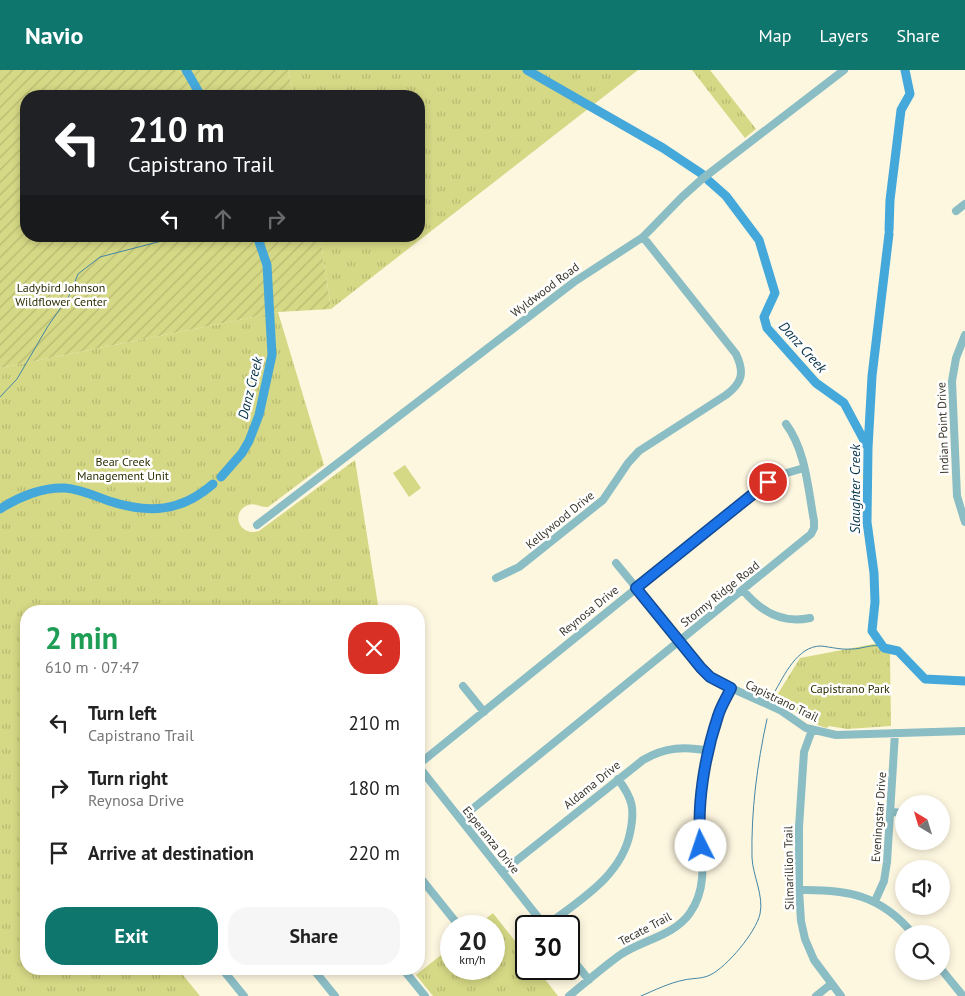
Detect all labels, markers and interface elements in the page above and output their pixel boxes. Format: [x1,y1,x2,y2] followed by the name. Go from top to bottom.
[25,20,83,51] text: Navio
[759,24,791,47] text: Map
[819,24,868,47] text: Layers
[896,24,940,47] text: Share
[128,106,225,152] text: 210 m
[45,110,110,175] icon: left
[128,150,274,178] text: Capistrano Trail
[156,205,184,233] icon: left
[209,205,237,233] icon: ahead
[262,205,290,233] icon: right
[507,259,582,320] street label: Wyldwood Road
[15,280,107,309] park label: Ladybird Johnson Wildflower Center
[775,317,831,377] water label: Danz Creek
[234,354,267,421] water label: Danz Creek
[933,382,952,474] street label: Indian Point Drive
[846,444,864,534] water label: Slaughter Creek
[77,454,169,483] park label: Bear Creek Management Unit
[747,461,789,503] pin
[754,468,782,496] icon: arrive
[522,487,597,552] street label: Kellywood Drive
[677,557,762,630] street label: Stormy Ridge Road
[556,582,621,639] street label: Reynosa Drive
[45,618,118,657] text: 2 min
[348,622,400,674] button: close
[45,657,140,677] text: 610 m · 07:47
[743,676,822,725] street label: Capistrano Trail
[810,681,890,696] park label: Capistrano Park
[88,701,157,725] text: Turn left
[45,709,73,737] icon: left
[348,711,400,735] text: 210 m
[88,725,194,745] text: Capistrano Trail
[560,757,623,812] street label: Aldama Drive
[88,766,168,790] text: Turn right
[868,771,889,862] street label: Eveningstar Drive
[45,774,73,802] icon: right
[348,776,400,800] text: 180 m
[88,790,184,810] text: Reynosa Drive
[895,795,950,850] north arrow
[895,795,950,980] map controls
[460,803,523,876] street label: Esperanza Drive
[674,819,726,871] position arrow
[780,825,797,910] street label: Silmarillion Trail
[45,839,73,867] icon: arrive
[88,841,254,865] text: Arrive at destination
[348,841,400,865] text: 220 m
[895,860,950,915] button: sound
[45,907,218,965] button: Exit
[228,907,400,965] button: Share
[616,908,674,949] street label: Tecate Trail
[515,915,580,980] speed limit sign: 30
[458,925,487,957] text: 20
[895,925,950,980] button: search
[459,952,486,967] text: km/h

